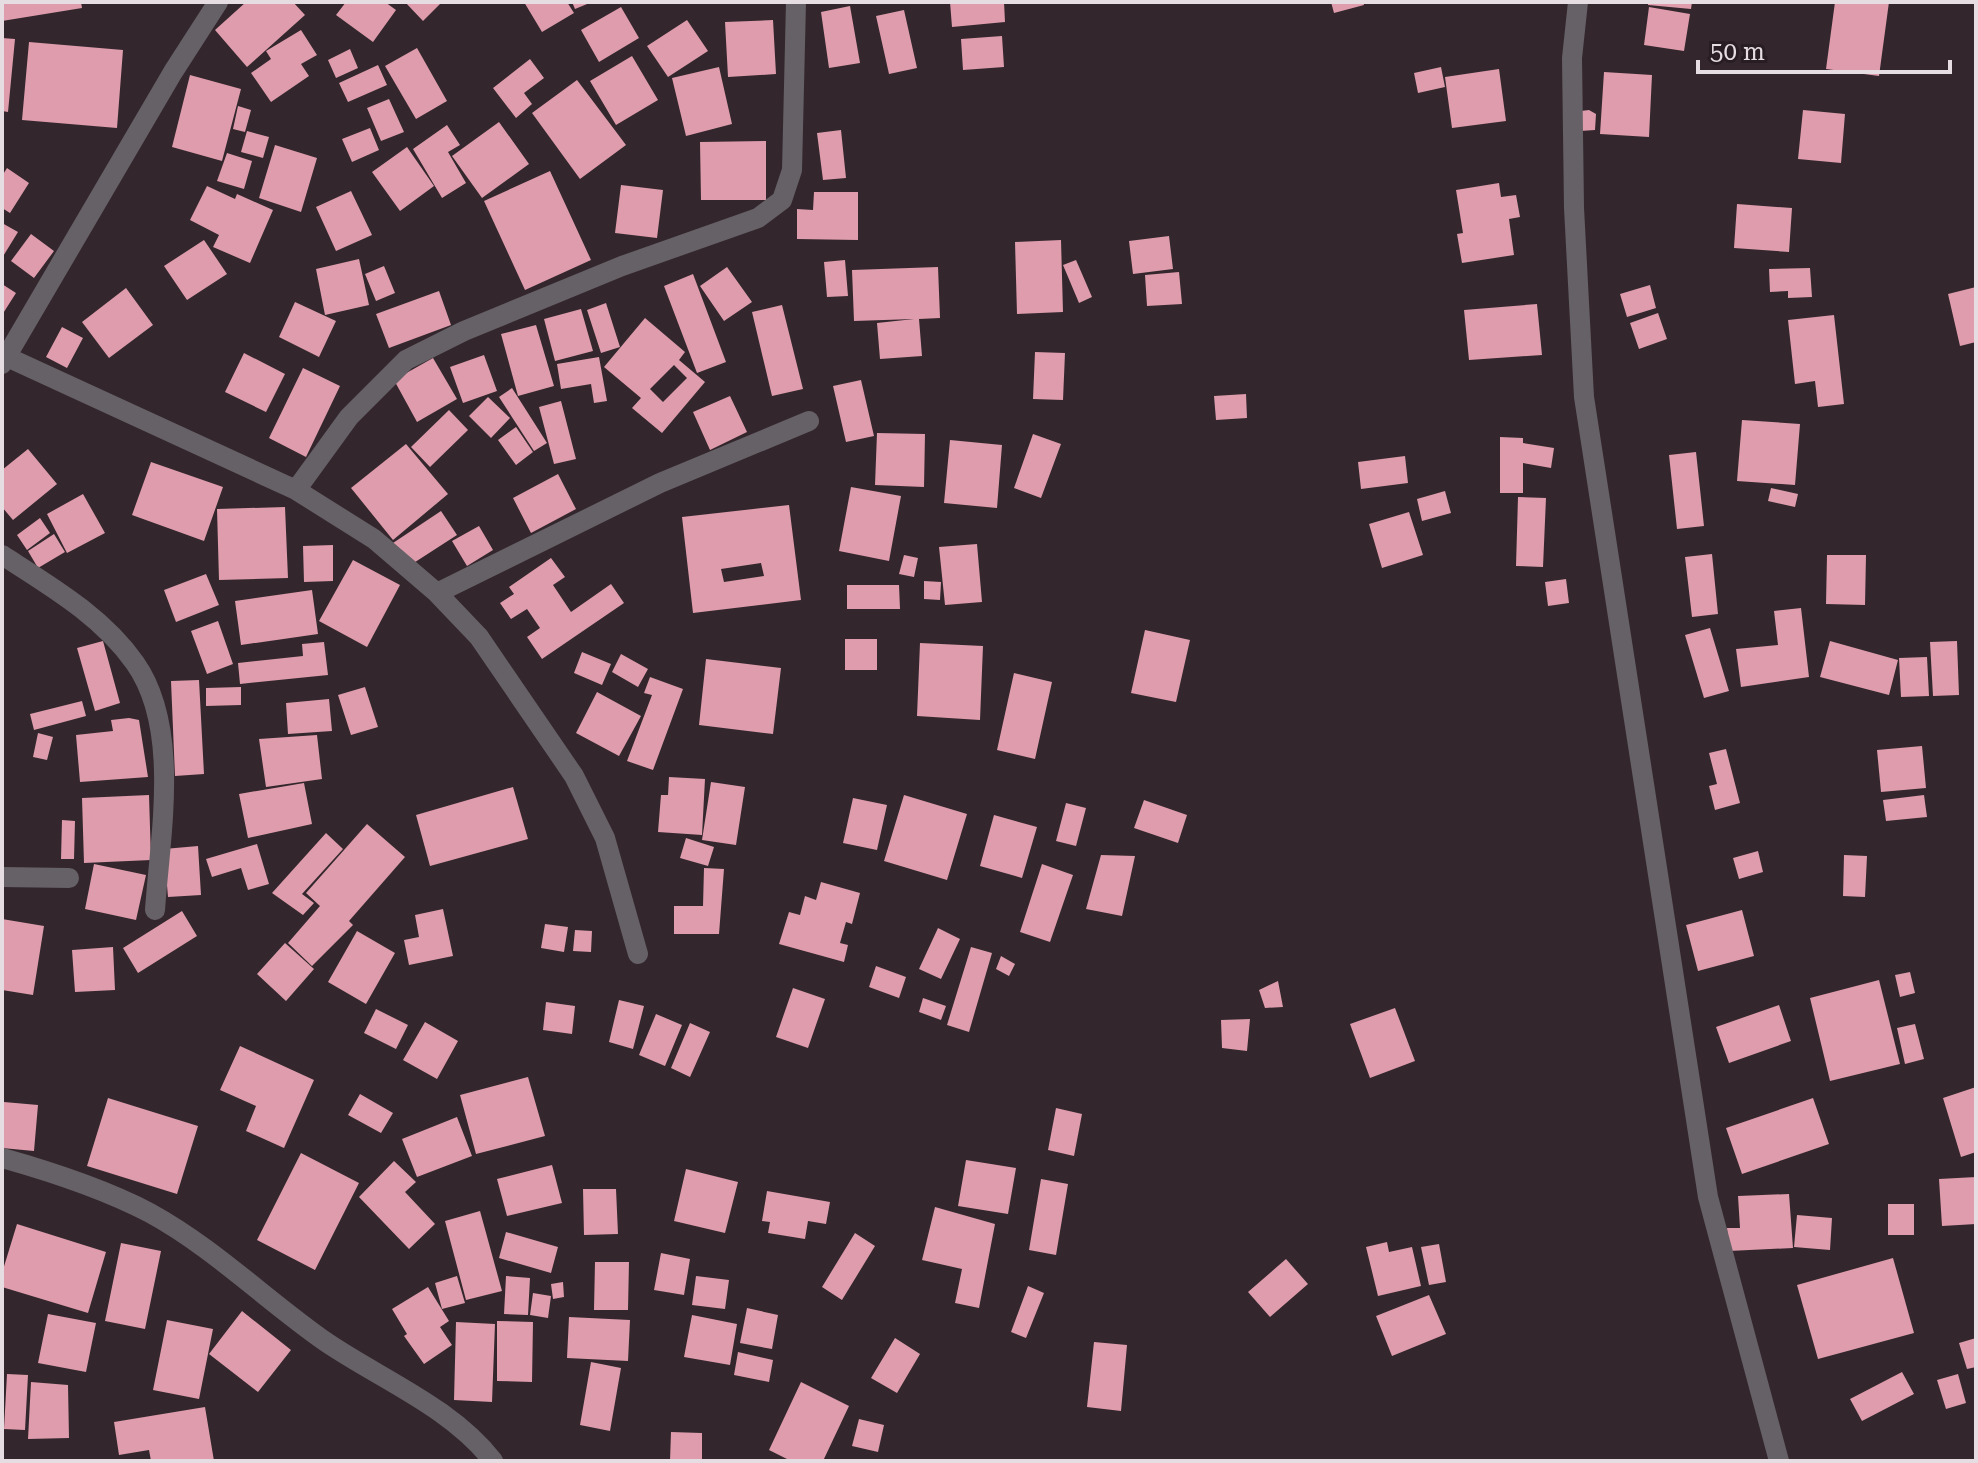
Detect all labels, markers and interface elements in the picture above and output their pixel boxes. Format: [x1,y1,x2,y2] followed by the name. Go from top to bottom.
[1698,24,1950,74] scale bar
[1710,38,1765,66] text: 50 m

